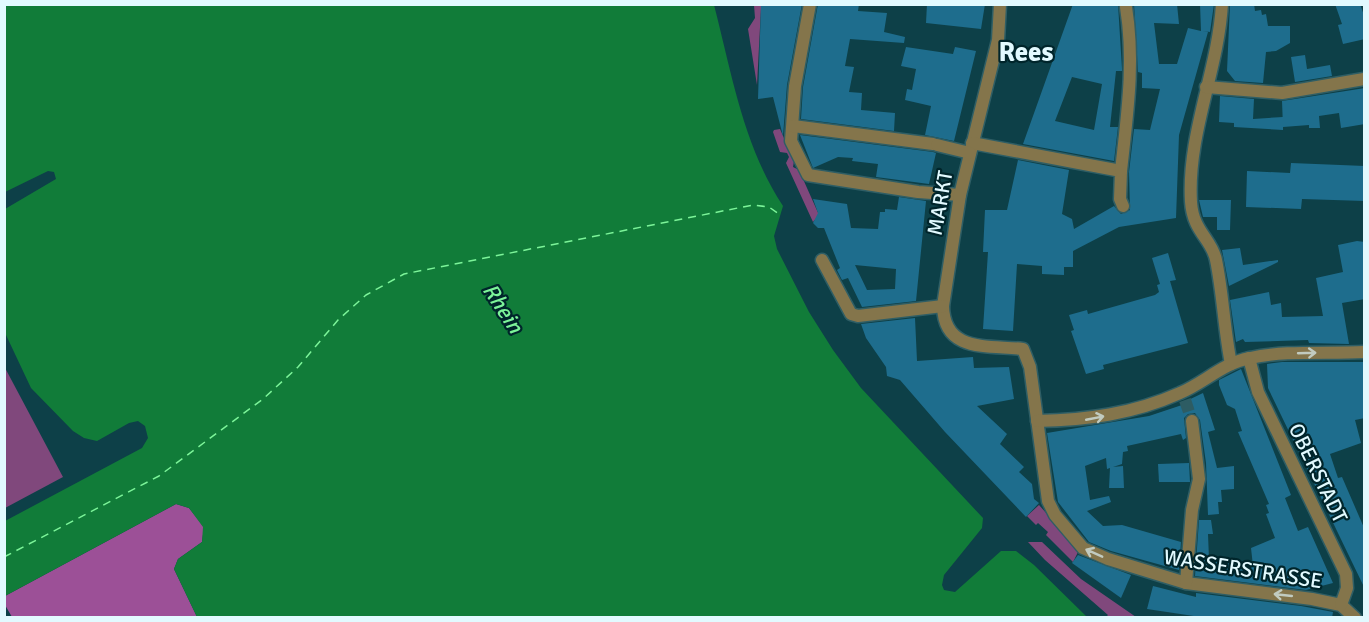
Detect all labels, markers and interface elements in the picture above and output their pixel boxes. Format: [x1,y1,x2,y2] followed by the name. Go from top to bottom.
[999,36,1054,69] district label: Rees
[922,168,959,237] street label: MARKT
[477,278,530,339] water label: Rhein
[1296,347,1316,358] one-way arrow
[1085,412,1104,423] one-way arrow
[1283,419,1354,528] street label: OBERSTADT
[1162,544,1324,594] street label: WASSERSTRASSE
[1085,546,1103,557] one-way arrow
[1274,590,1294,601] one-way arrow

